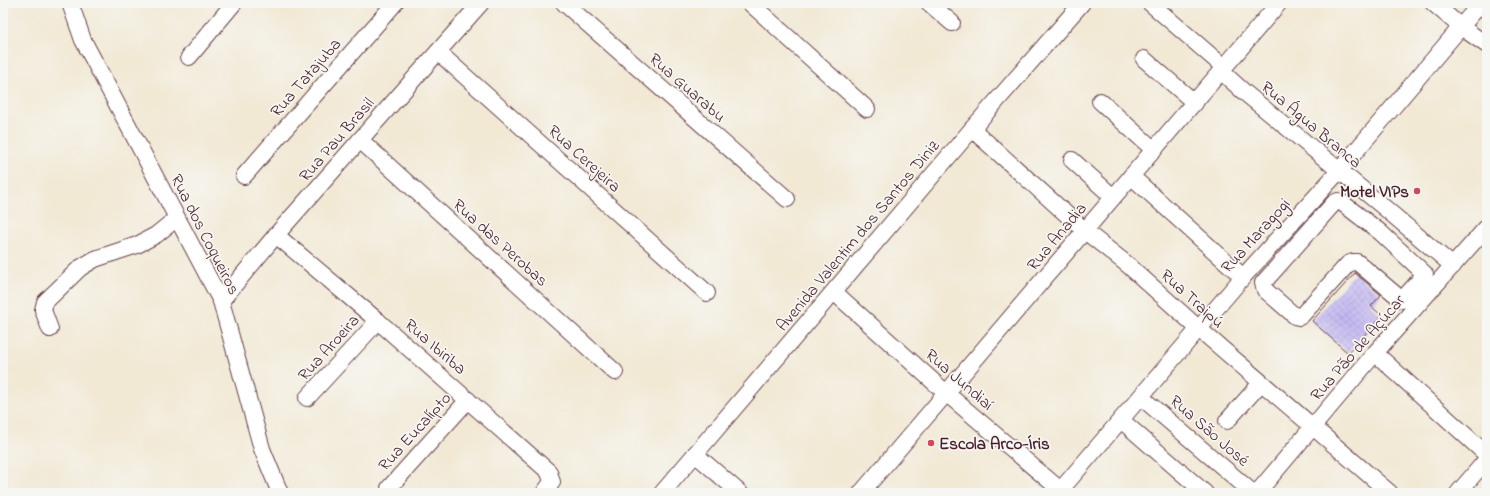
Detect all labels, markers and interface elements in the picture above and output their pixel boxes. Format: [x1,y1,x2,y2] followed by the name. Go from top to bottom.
[265,33,348,123] street label: Rua Tatajuba
[643,47,731,129] street label: Rua Guarabu
[1254,75,1367,176] street label: Rua Água Branca
[293,92,381,188] street label: Rua Pau Brasil
[542,119,626,199] street label: Rua Cerejeira
[770,134,946,337] street label: Avenida Valentim dos Santos Diniz
[164,170,246,299] street label: Rua dos Coqueiros
[1340,180,1409,205] place label: Motel VIPs
[1412,186,1422,196] marker: Motel VIPs
[447,193,553,293] street label: Rua das Perobas
[1215,193,1298,281] street label: Rua Maragogi
[1021,197,1093,277] street label: Rua Anadia
[1154,263,1230,335] street label: Rua Traipú
[1305,289,1412,407] street label: Rua Pão de Açúcar
[292,309,366,387] street label: Rua Aroeira
[399,313,472,381] street label: Rua Ibiriba
[919,343,999,417] street label: Rua Jundiaí
[373,387,458,477] street label: Rua Eucalípto
[1164,389,1255,473] street label: Rua São José
[939,432,1050,457] place label: Escola Arco-Íris
[926,438,936,448] marker: Escola Arco-Íris

